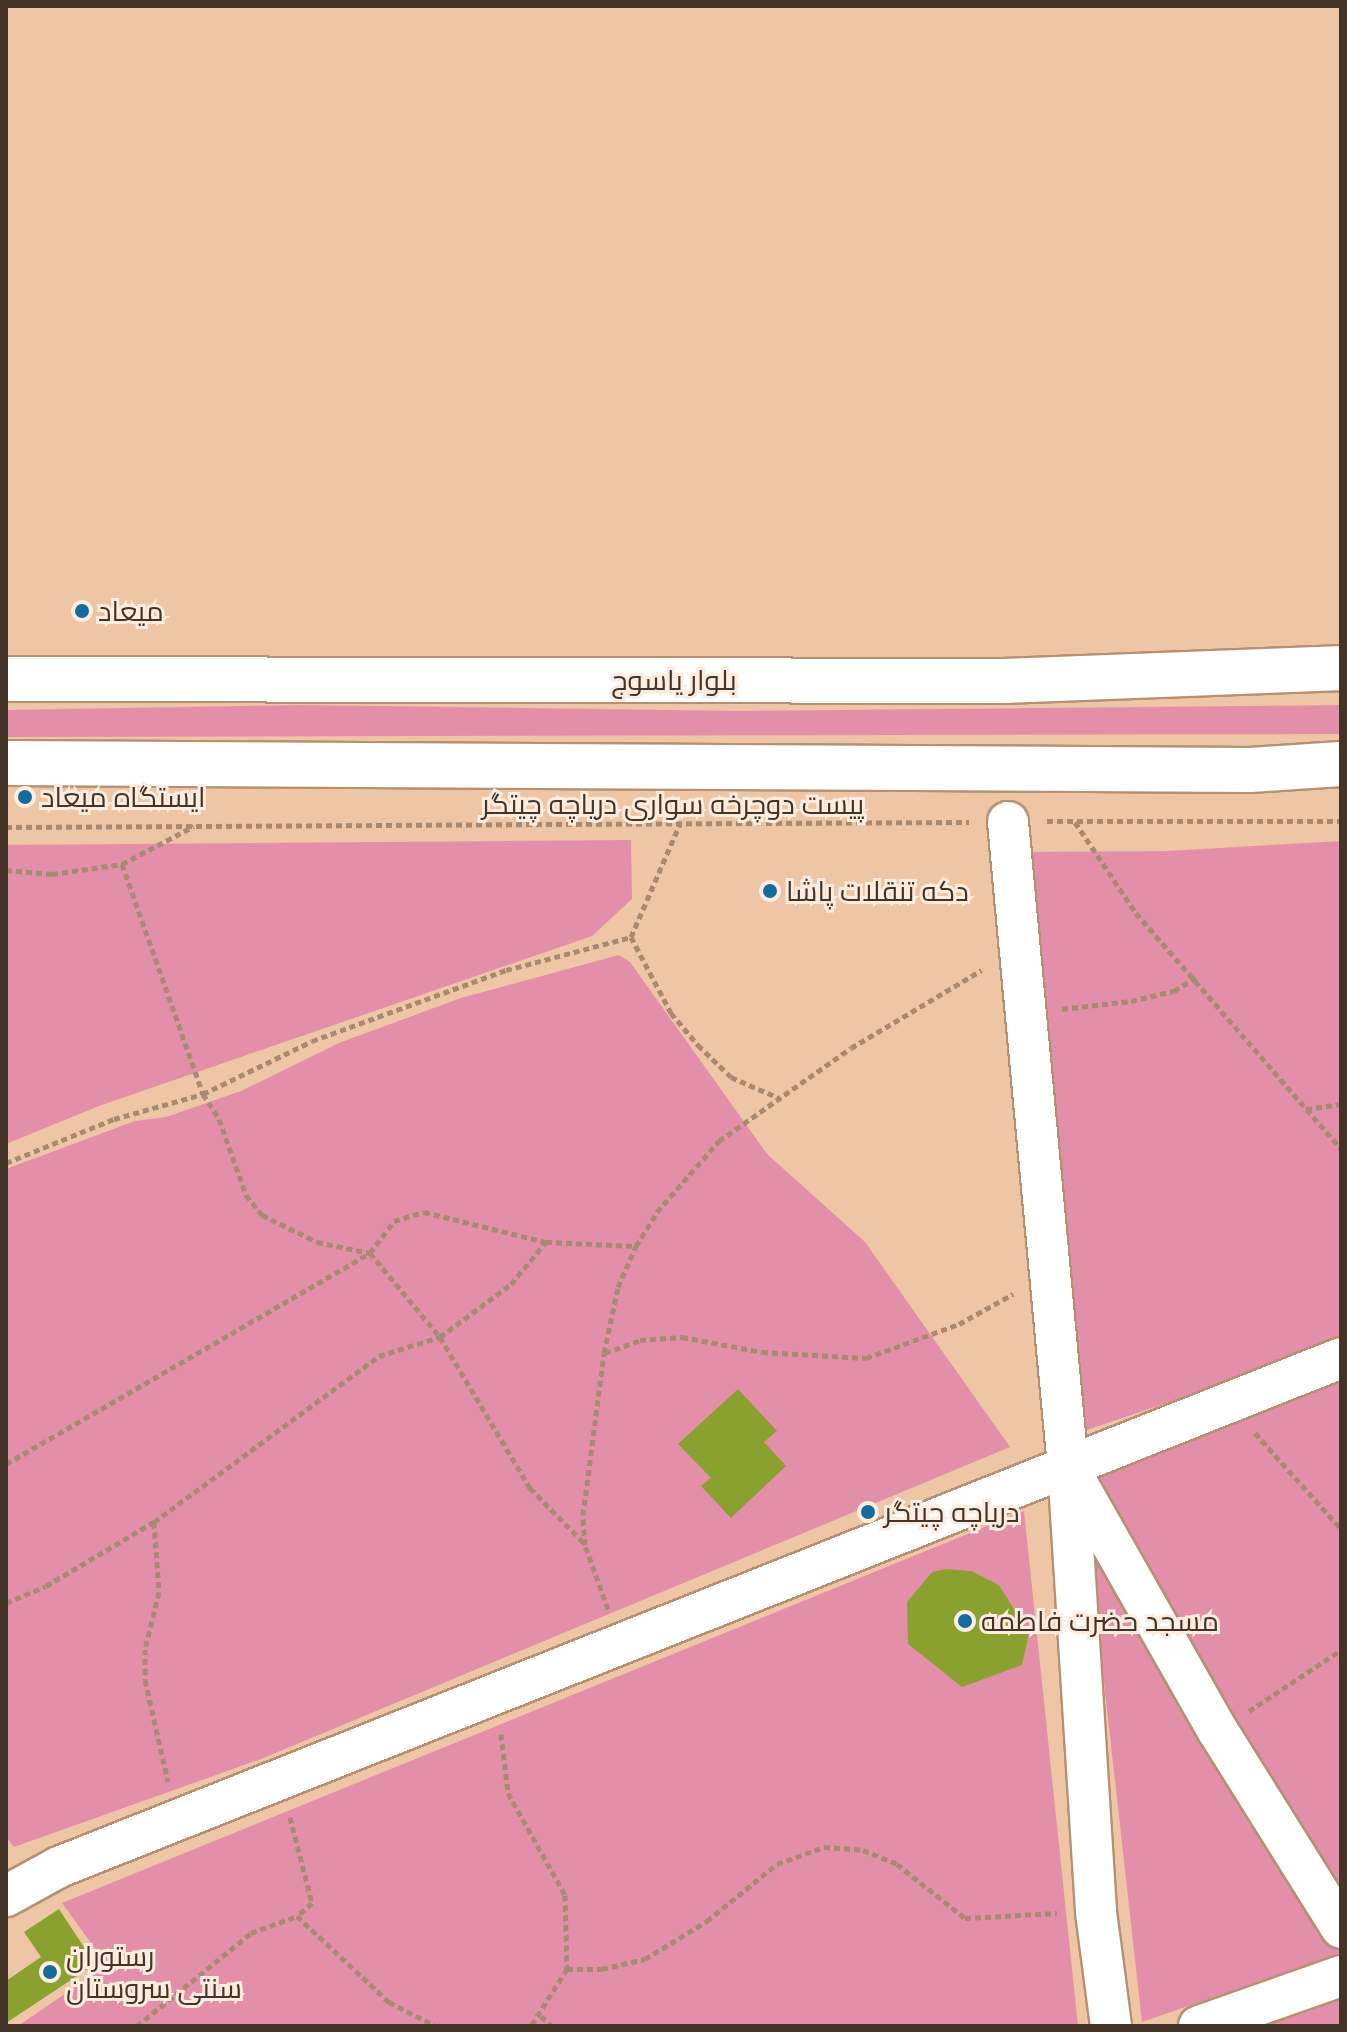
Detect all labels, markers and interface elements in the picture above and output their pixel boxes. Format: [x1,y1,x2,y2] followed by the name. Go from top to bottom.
[98,594,164,628] place label: میعاد
[73,602,91,620] marker: میعاد
[611,663,737,697] street label: بلوار یاسوج
[41,780,205,814] place label: ایستگاه میعاد
[482,787,864,821] street label: پیست دوچرخه سواری دریاچه چیتگر
[16,788,34,806] marker: ایستگاه میعاد
[786,874,969,908] place label: دکه تنقلات پاشا
[761,882,779,900] marker: دکه تنقلات پاشا
[884,1495,1019,1529] place label: دریاچه چیتگر
[859,1503,877,1521] marker: دریاچه چیتگر
[981,1604,1219,1638] place label: مسجد حضرت فاطمه
[956,1612,974,1630] marker: مسجد حضرت فاطمه
[66,1939,242,2005] place label: رستوران سنتی سروستان
[41,1963,59,1981] marker: رستوران سنتی سروستان

